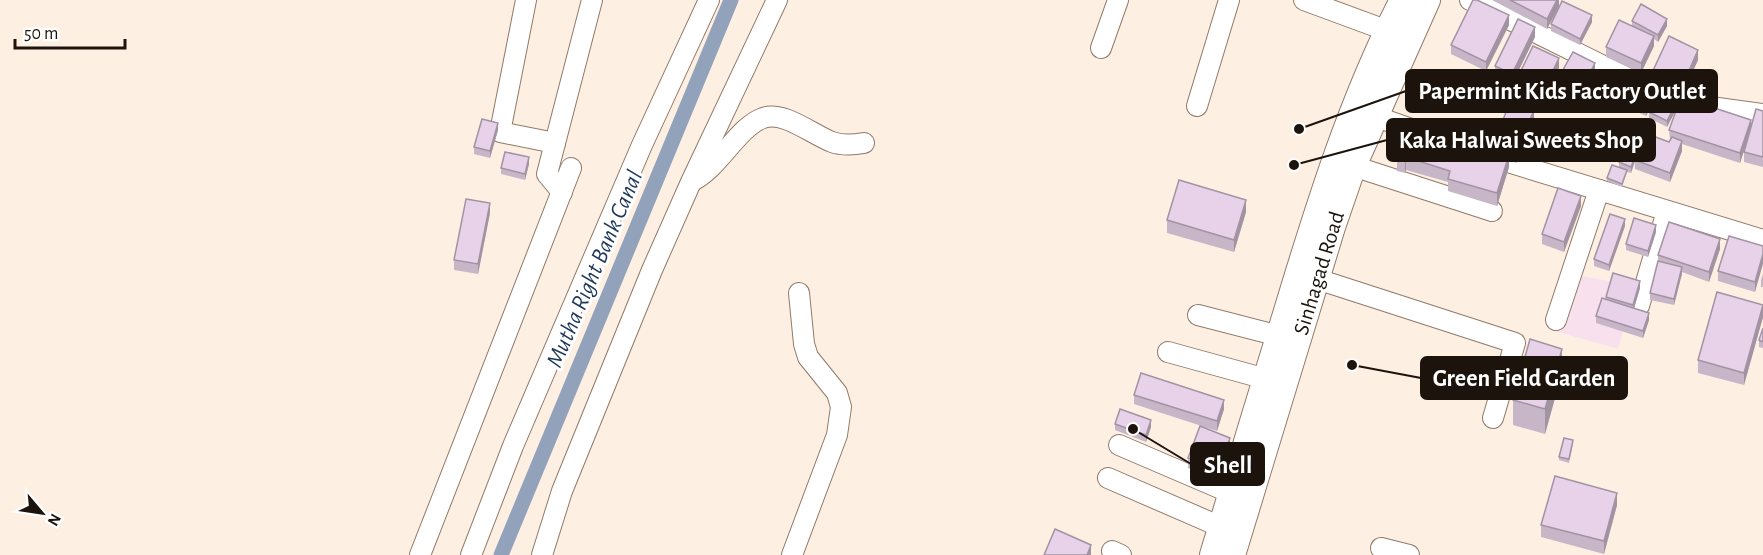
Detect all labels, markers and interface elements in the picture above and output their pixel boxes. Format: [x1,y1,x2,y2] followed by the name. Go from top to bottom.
[15,12,124,50] scale bar
[24,25,58,43] text: 50 m
[1406,70,1717,112] callout: Papermint Kids Factory Outlet
[1418,80,1706,104] text: Papermint Kids Factory Outlet
[1387,119,1655,161] callout: Kaka Halwai Sweets Shop
[1399,129,1643,153] text: Kaka Halwai Sweets Shop
[543,167,647,371] water label: Mutha Right Bank Canal
[1290,209,1348,337] street label: Sinhagad Road
[1421,357,1627,399] callout: Green Field Garden
[1433,367,1615,391] text: Green Field Garden
[1191,443,1264,485] callout: Shell
[1204,454,1252,478] text: Shell
[12,483,72,543] north arrow
[45,511,64,529] text: N

